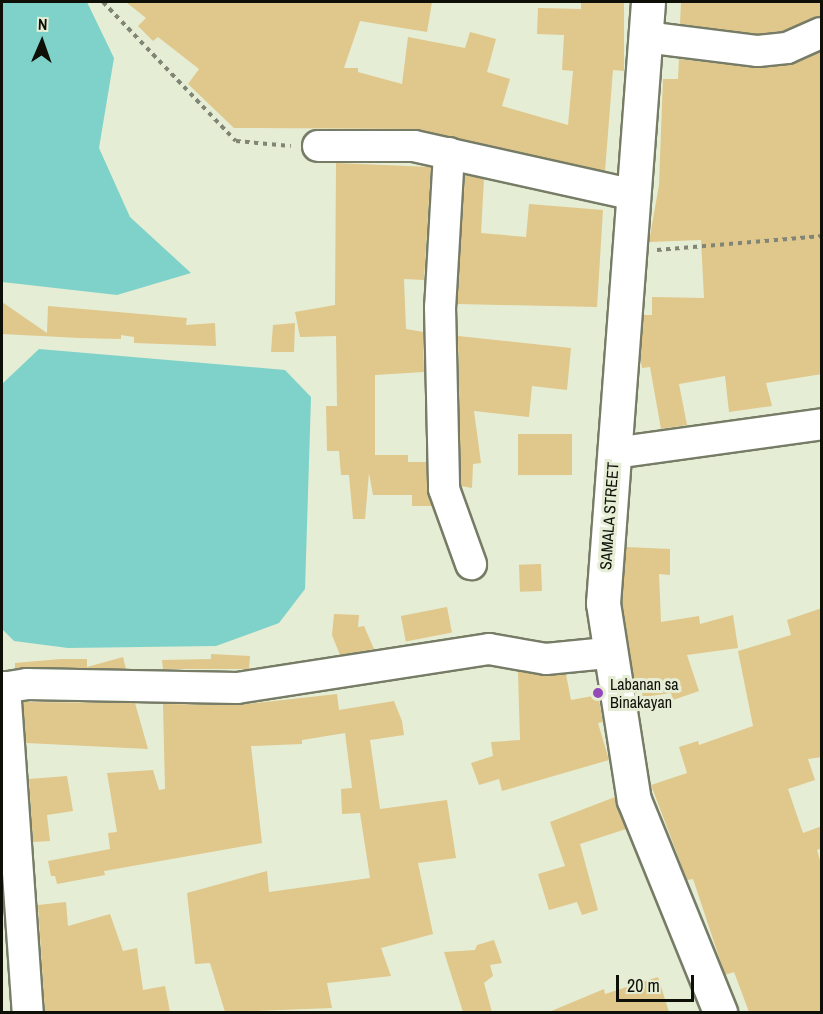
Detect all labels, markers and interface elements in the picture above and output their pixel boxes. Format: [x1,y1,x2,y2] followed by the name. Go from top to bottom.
[12,12,72,72] north arrow
[37,13,48,35] text: N
[596,461,622,571] street label: SAMALA STREET
[610,674,679,712] place label: Labanan sa Binakayan
[591,686,605,700] marker: Labanan sa Binakayan
[619,963,697,1001] scale bar
[627,973,660,998] text: 20 m

